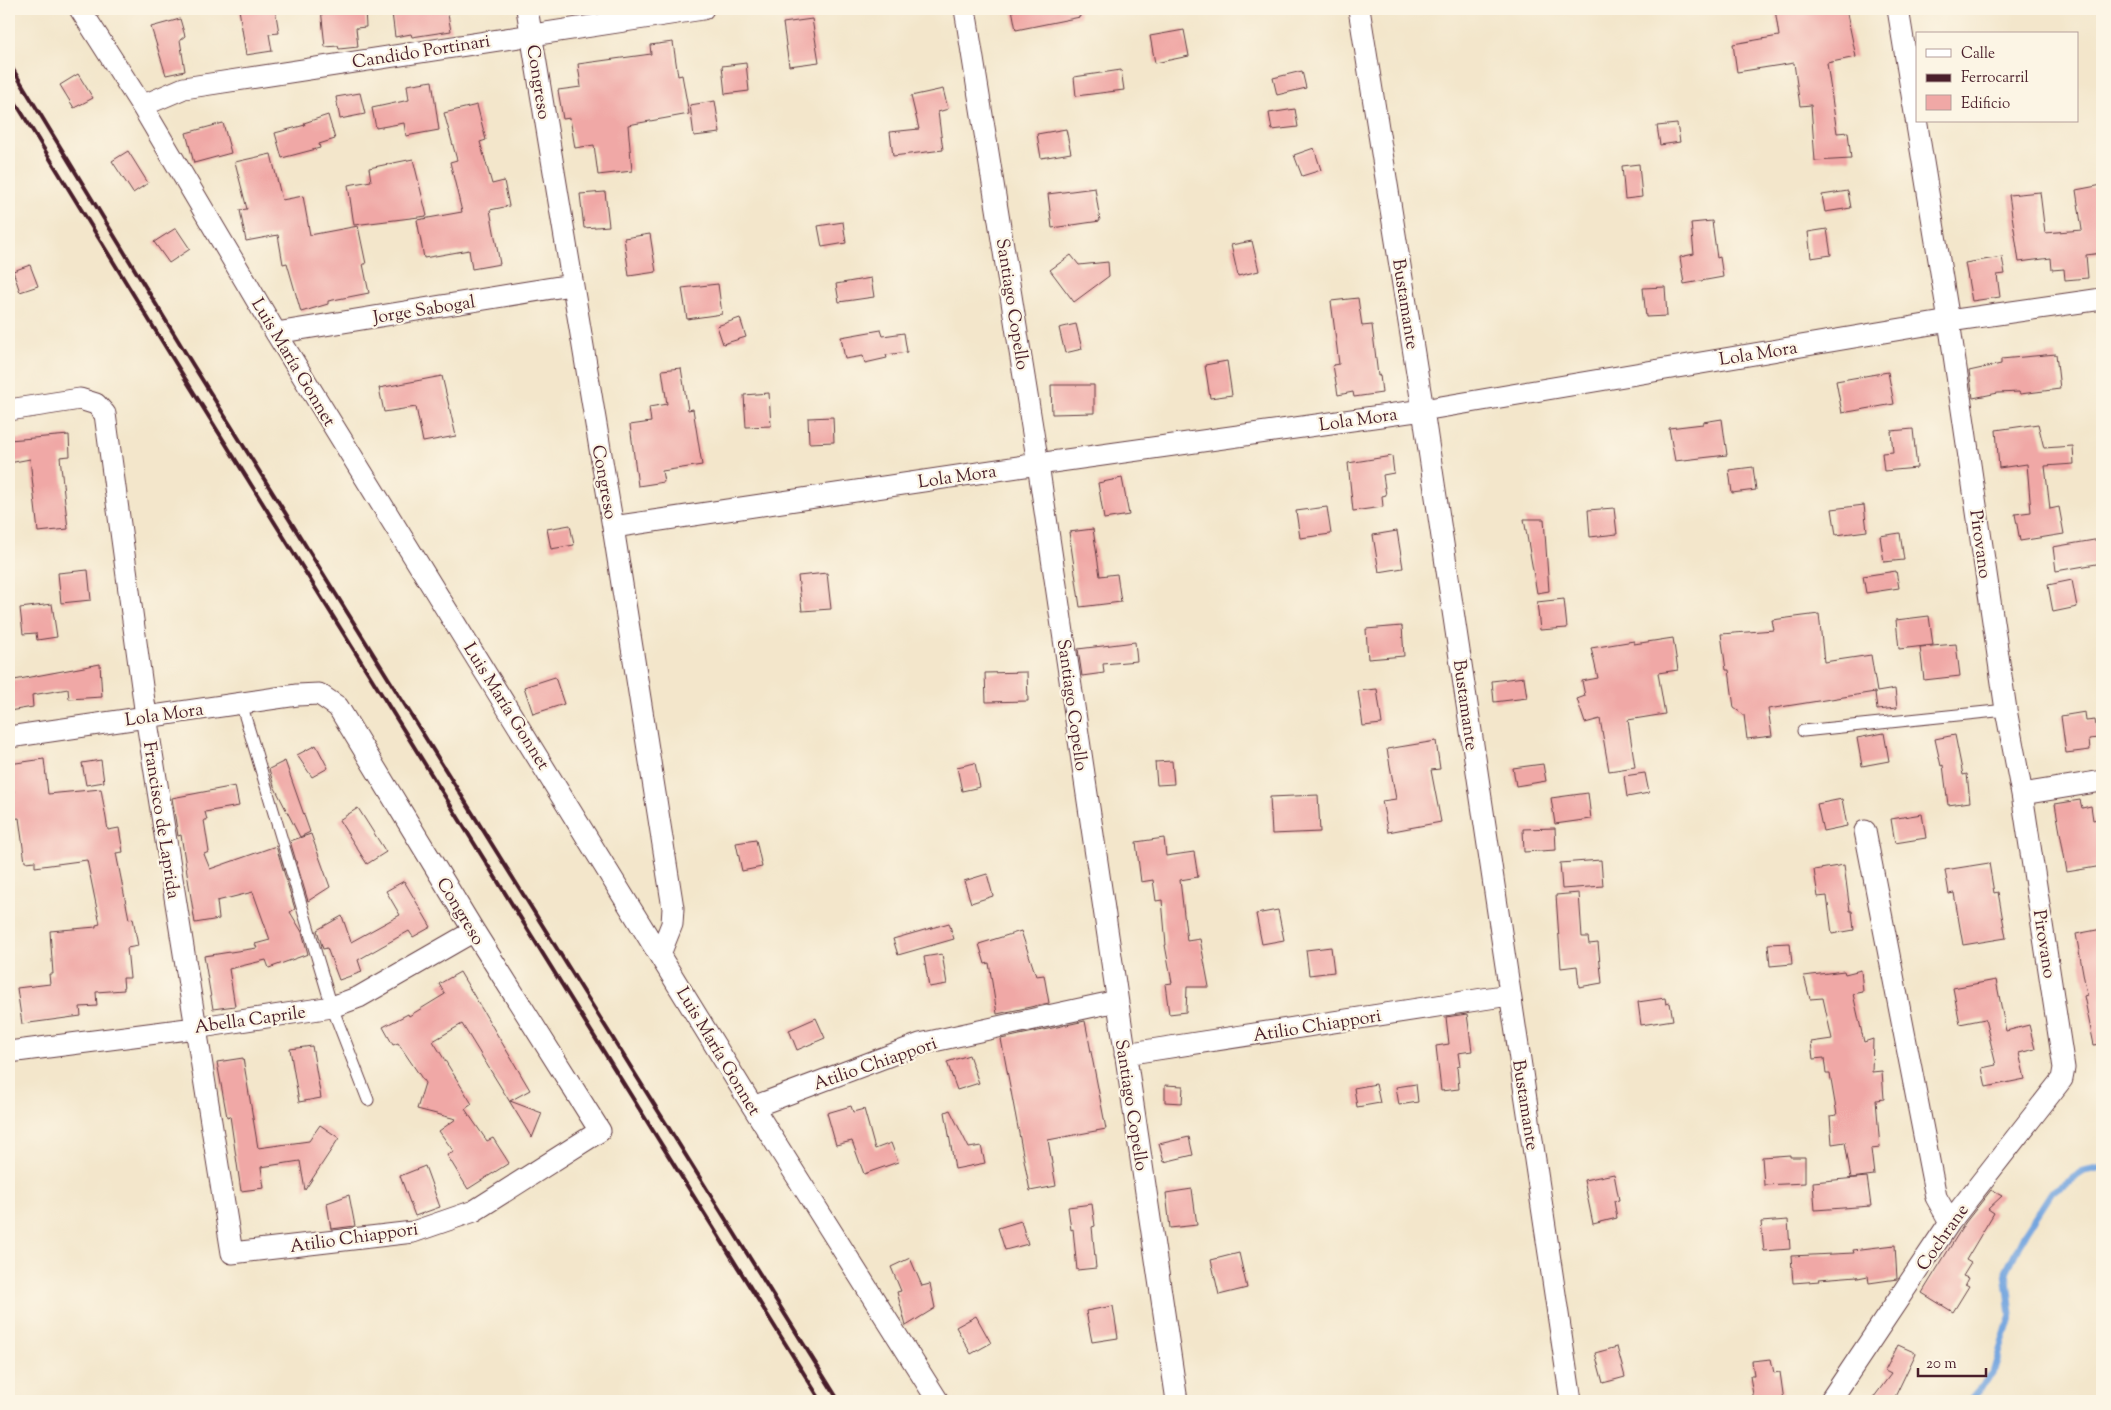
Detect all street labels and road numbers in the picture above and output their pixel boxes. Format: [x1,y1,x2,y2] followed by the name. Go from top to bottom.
[350,29,492,77] street label: Candido Portinari
[518,43,556,122] street label: Congreso
[988,237,1034,372] street label: Santiago Copello
[1384,257,1424,351] street label: Bustamante
[370,290,477,332] street label: Jorge Sabogal
[244,294,341,432] street label: Luis María Gonnet
[1717,336,1799,374] street label: Lola Mora
[1317,403,1399,439] street label: Lola Mora
[584,443,622,522] street label: Congreso
[916,460,998,496] street label: Lola Mora
[1961,508,1997,580] street label: Pirovano
[456,638,555,776] street label: Luis María Gonnet
[1049,638,1093,773] street label: Santiago Copello
[1445,658,1483,752] street label: Bustamante
[123,698,205,734] street label: Lola Mora
[135,740,185,901] street label: Francisco de Laprida
[429,873,490,951] street label: Congreso
[2025,908,2061,981] street label: Pirovano
[669,983,766,1121] street label: Luis María Gonnet
[193,1000,308,1042] street label: Abella Caprile
[1251,1004,1383,1050] street label: Atilio Chiappori
[810,1032,941,1098] street label: Atilio Chiappori
[1107,1038,1153,1173] street label: Santiago Copello
[1504,1058,1544,1152] street label: Bustamante
[1911,1199,1976,1277] street label: Cochrane
[288,1217,420,1261] street label: Atilio Chiappori

